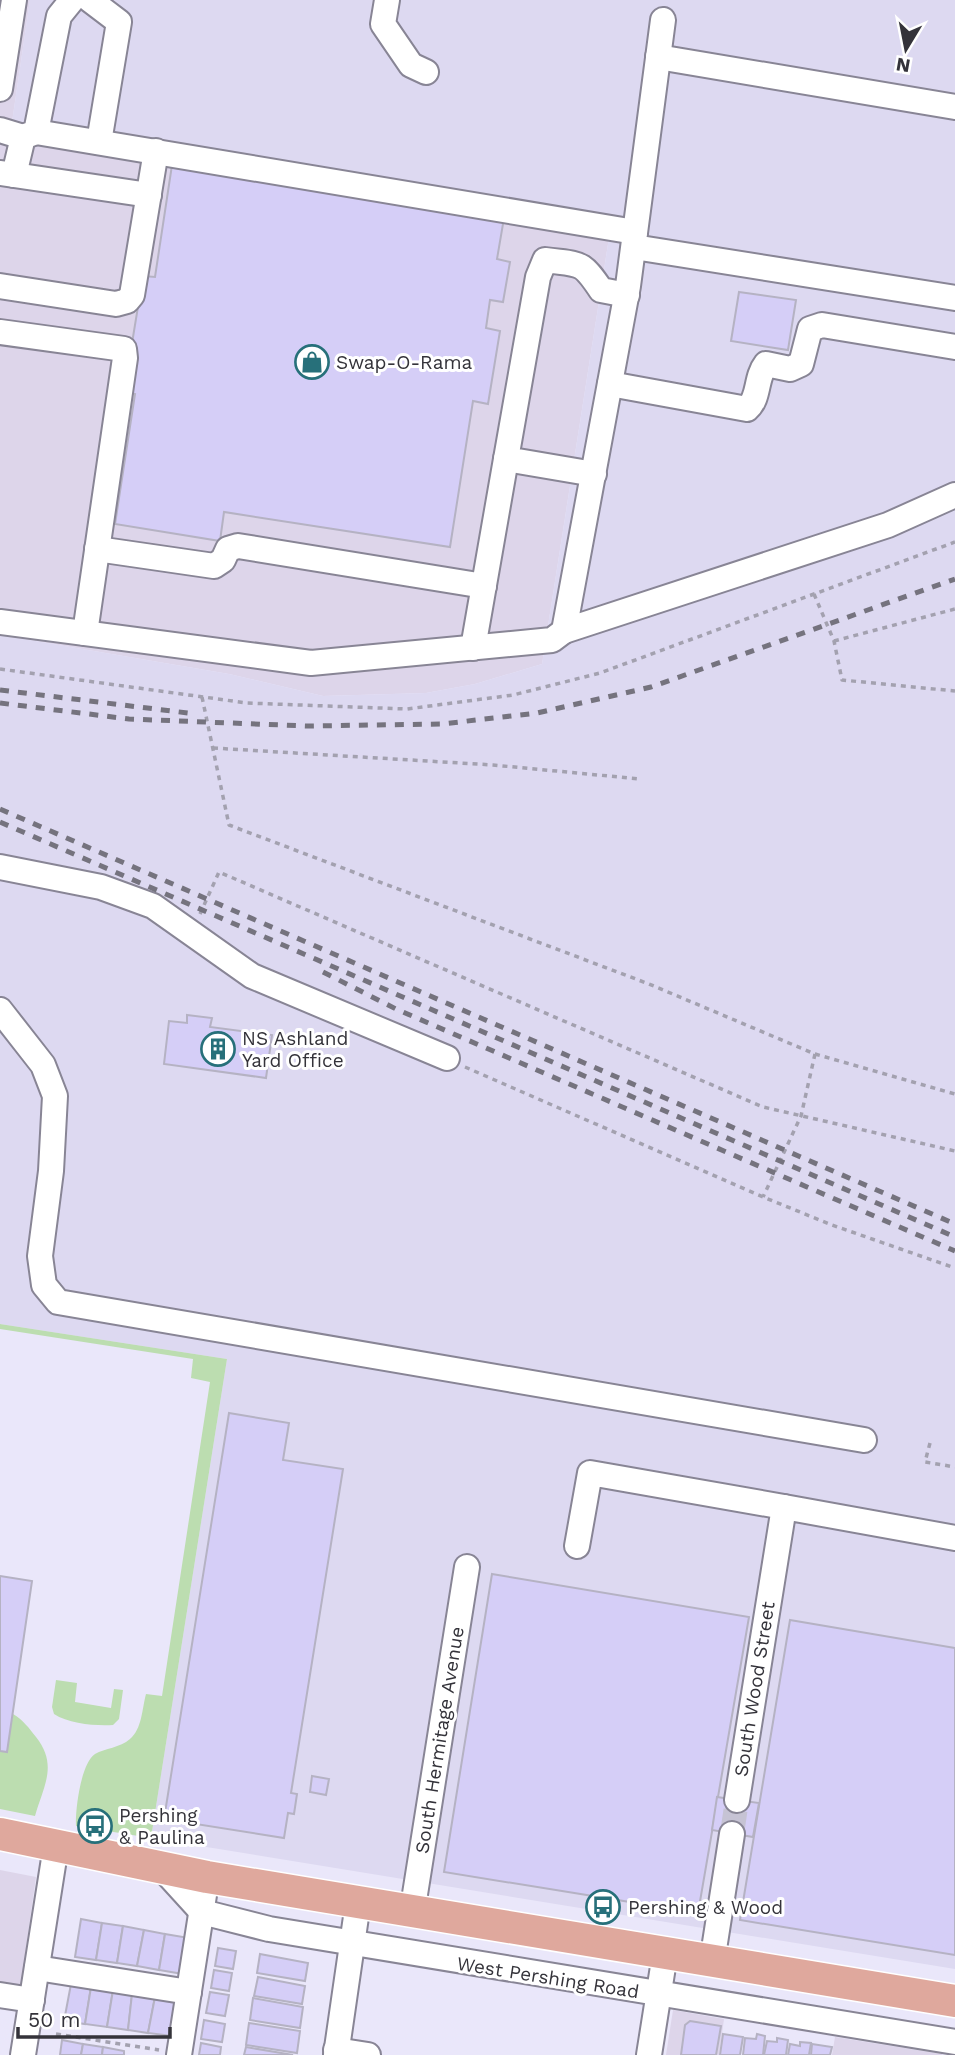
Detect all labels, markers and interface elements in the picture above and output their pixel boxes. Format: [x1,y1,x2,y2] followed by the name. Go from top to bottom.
[871,14,941,84] north arrow
[894,53,912,78] text: N
[293,343,331,381] shop icon: Swap-O-Rama
[336,351,473,374] place label: Swap-O-Rama
[242,1027,348,1072] place label: NS Ashland Yard Office
[199,1030,237,1068] building icon: NS Ashland Yard Office
[729,1600,780,1778] street label: South Wood Street
[410,1625,469,1855] street label: South Hermitage Avenue
[119,1804,205,1849] place label: Pershing & Paulina
[76,1807,114,1845] bus stop icon: Pershing & Paulina
[584,1888,622,1926] bus stop icon: Pershing & Wood
[628,1896,783,1919] place label: Pershing & Wood
[455,1952,641,2003] street label: West Pershing Road
[18,1996,170,2040] scale bar
[28,2007,80,2032] text: 50 m

